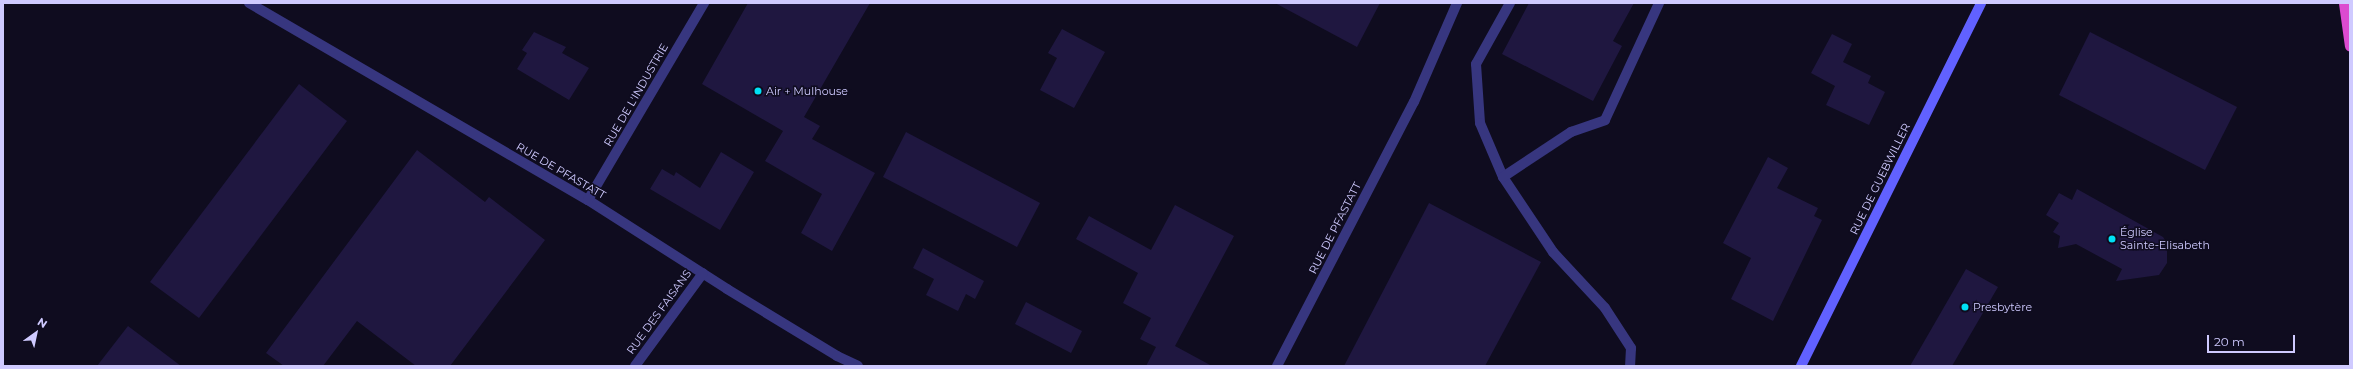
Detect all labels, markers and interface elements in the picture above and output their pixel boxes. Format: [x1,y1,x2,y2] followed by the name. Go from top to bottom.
[601,41,671,149] street label: RUE DE L'INDUSTRIE
[766,84,848,98] place label: Air + Mulhouse
[753,86,763,96] marker: Air + Mulhouse
[1847,121,1913,237] street label: RUE DE GUEBWILLER
[514,140,608,202] street label: RUE DE PFASTATT
[1306,180,1364,276] street label: RUE DE PFASTATT
[2120,226,2210,252] place label: Église Sainte-Elisabeth
[2107,234,2117,244] marker: Église Sainte-Elisabeth
[624,267,694,357] street label: RUE DES FAISANS
[1973,300,2032,314] place label: Presbytère
[1960,302,1970,312] marker: Presbytère
[16,313,56,353] north arrow
[35,315,50,331] text: N
[2209,327,2297,353] scale bar
[2214,334,2245,349] text: 20 m

